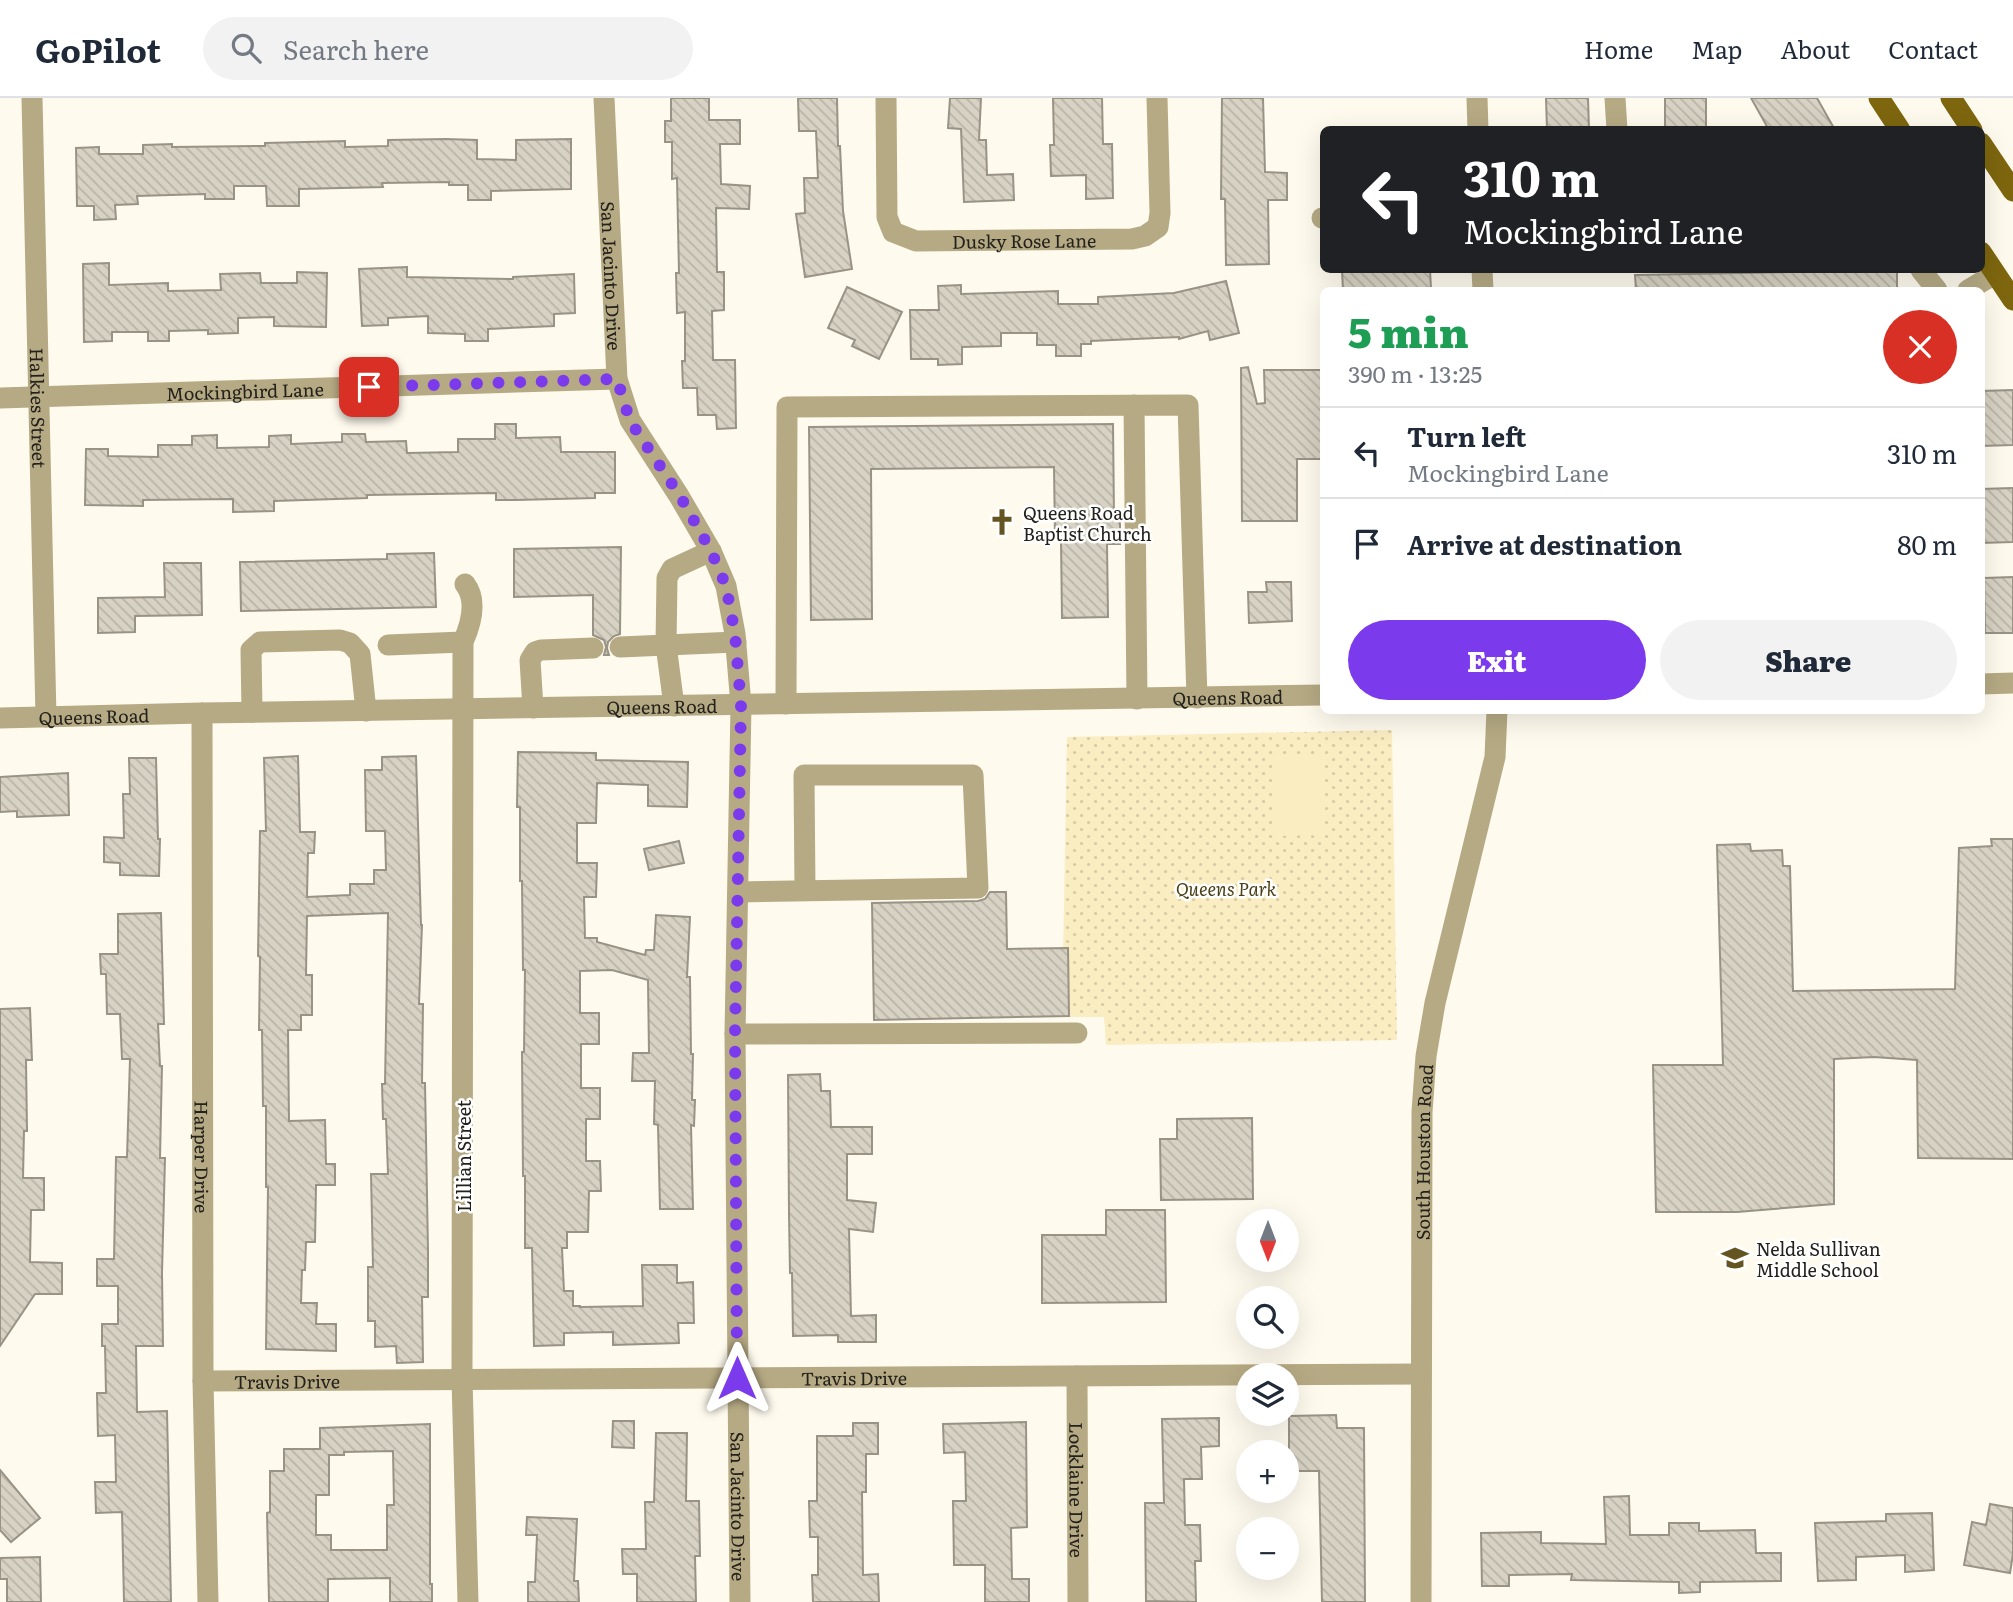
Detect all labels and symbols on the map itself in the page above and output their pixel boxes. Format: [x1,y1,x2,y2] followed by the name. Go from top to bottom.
[595,200,629,351] street label: San Jacinto Drive
[952,226,1096,254] street label: Dusky Rose Lane
[24,348,54,469] street label: Halkies Street
[339,357,399,417] pin
[166,375,324,406] street label: Mockingbird Lane
[1023,499,1152,547] place label: Queens Road Baptist Church
[987,507,1017,537] church icon: Queens Road Baptist Church
[1172,682,1283,711] street label: Queens Road
[606,691,718,720] street label: Queens Road
[38,701,150,731] street label: Queens Road
[1176,875,1276,902] park label: Queens Park
[1408,1063,1439,1240] street label: South Houston Road
[450,1099,477,1212] street label: Lillian Street
[189,1101,216,1213] street label: Harper Drive
[1236,1209,1298,1272] north arrow
[1756,1235,1881,1283] place label: Nelda Sullivan Middle School
[1720,1243,1750,1273] school or university icon: Nelda Sullivan Middle School
[700,1341,774,1415] position arrow
[801,1363,907,1391] street label: Travis Drive
[234,1367,340,1394] street label: Travis Drive
[1064,1422,1091,1558] street label: Locklaine Drive
[725,1431,753,1581] street label: San Jacinto Drive

